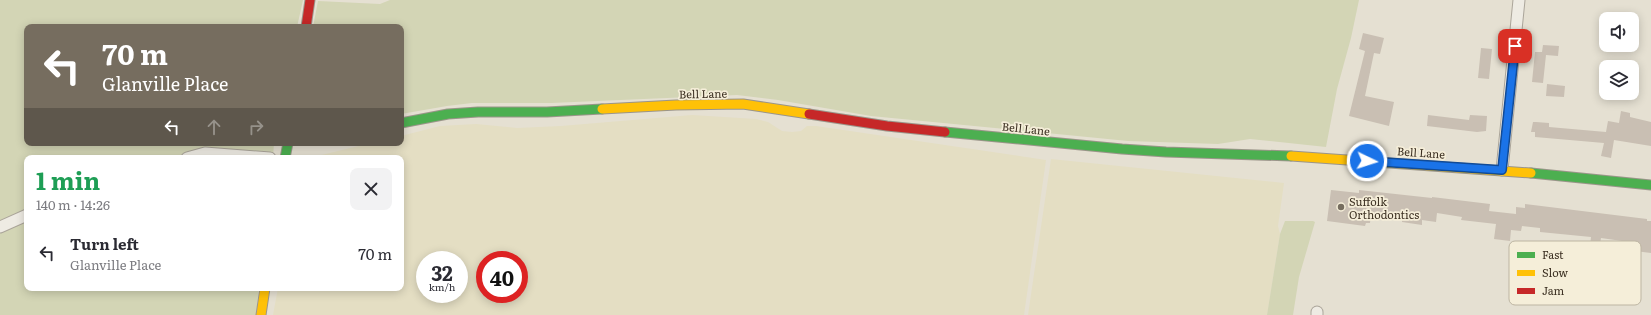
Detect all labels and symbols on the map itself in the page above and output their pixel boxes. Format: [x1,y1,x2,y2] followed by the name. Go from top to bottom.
[1498,29,1532,63] pin
[679,85,727,101] street label: Bell Lane
[1001,118,1051,139] street label: Bell Lane
[1346,140,1388,182] position arrow
[1396,142,1446,162] street label: Bell Lane
[1349,193,1419,222] place label: Suffolk Orthodontics
[1336,202,1346,212] marker: Suffolk Orthodontics
[1509,241,1641,305] legend
[1542,246,1564,262] text: Fast
[476,251,528,303] speed limit sign: 40
[1542,264,1568,280] text: Slow
[1542,282,1565,298] text: Jam

